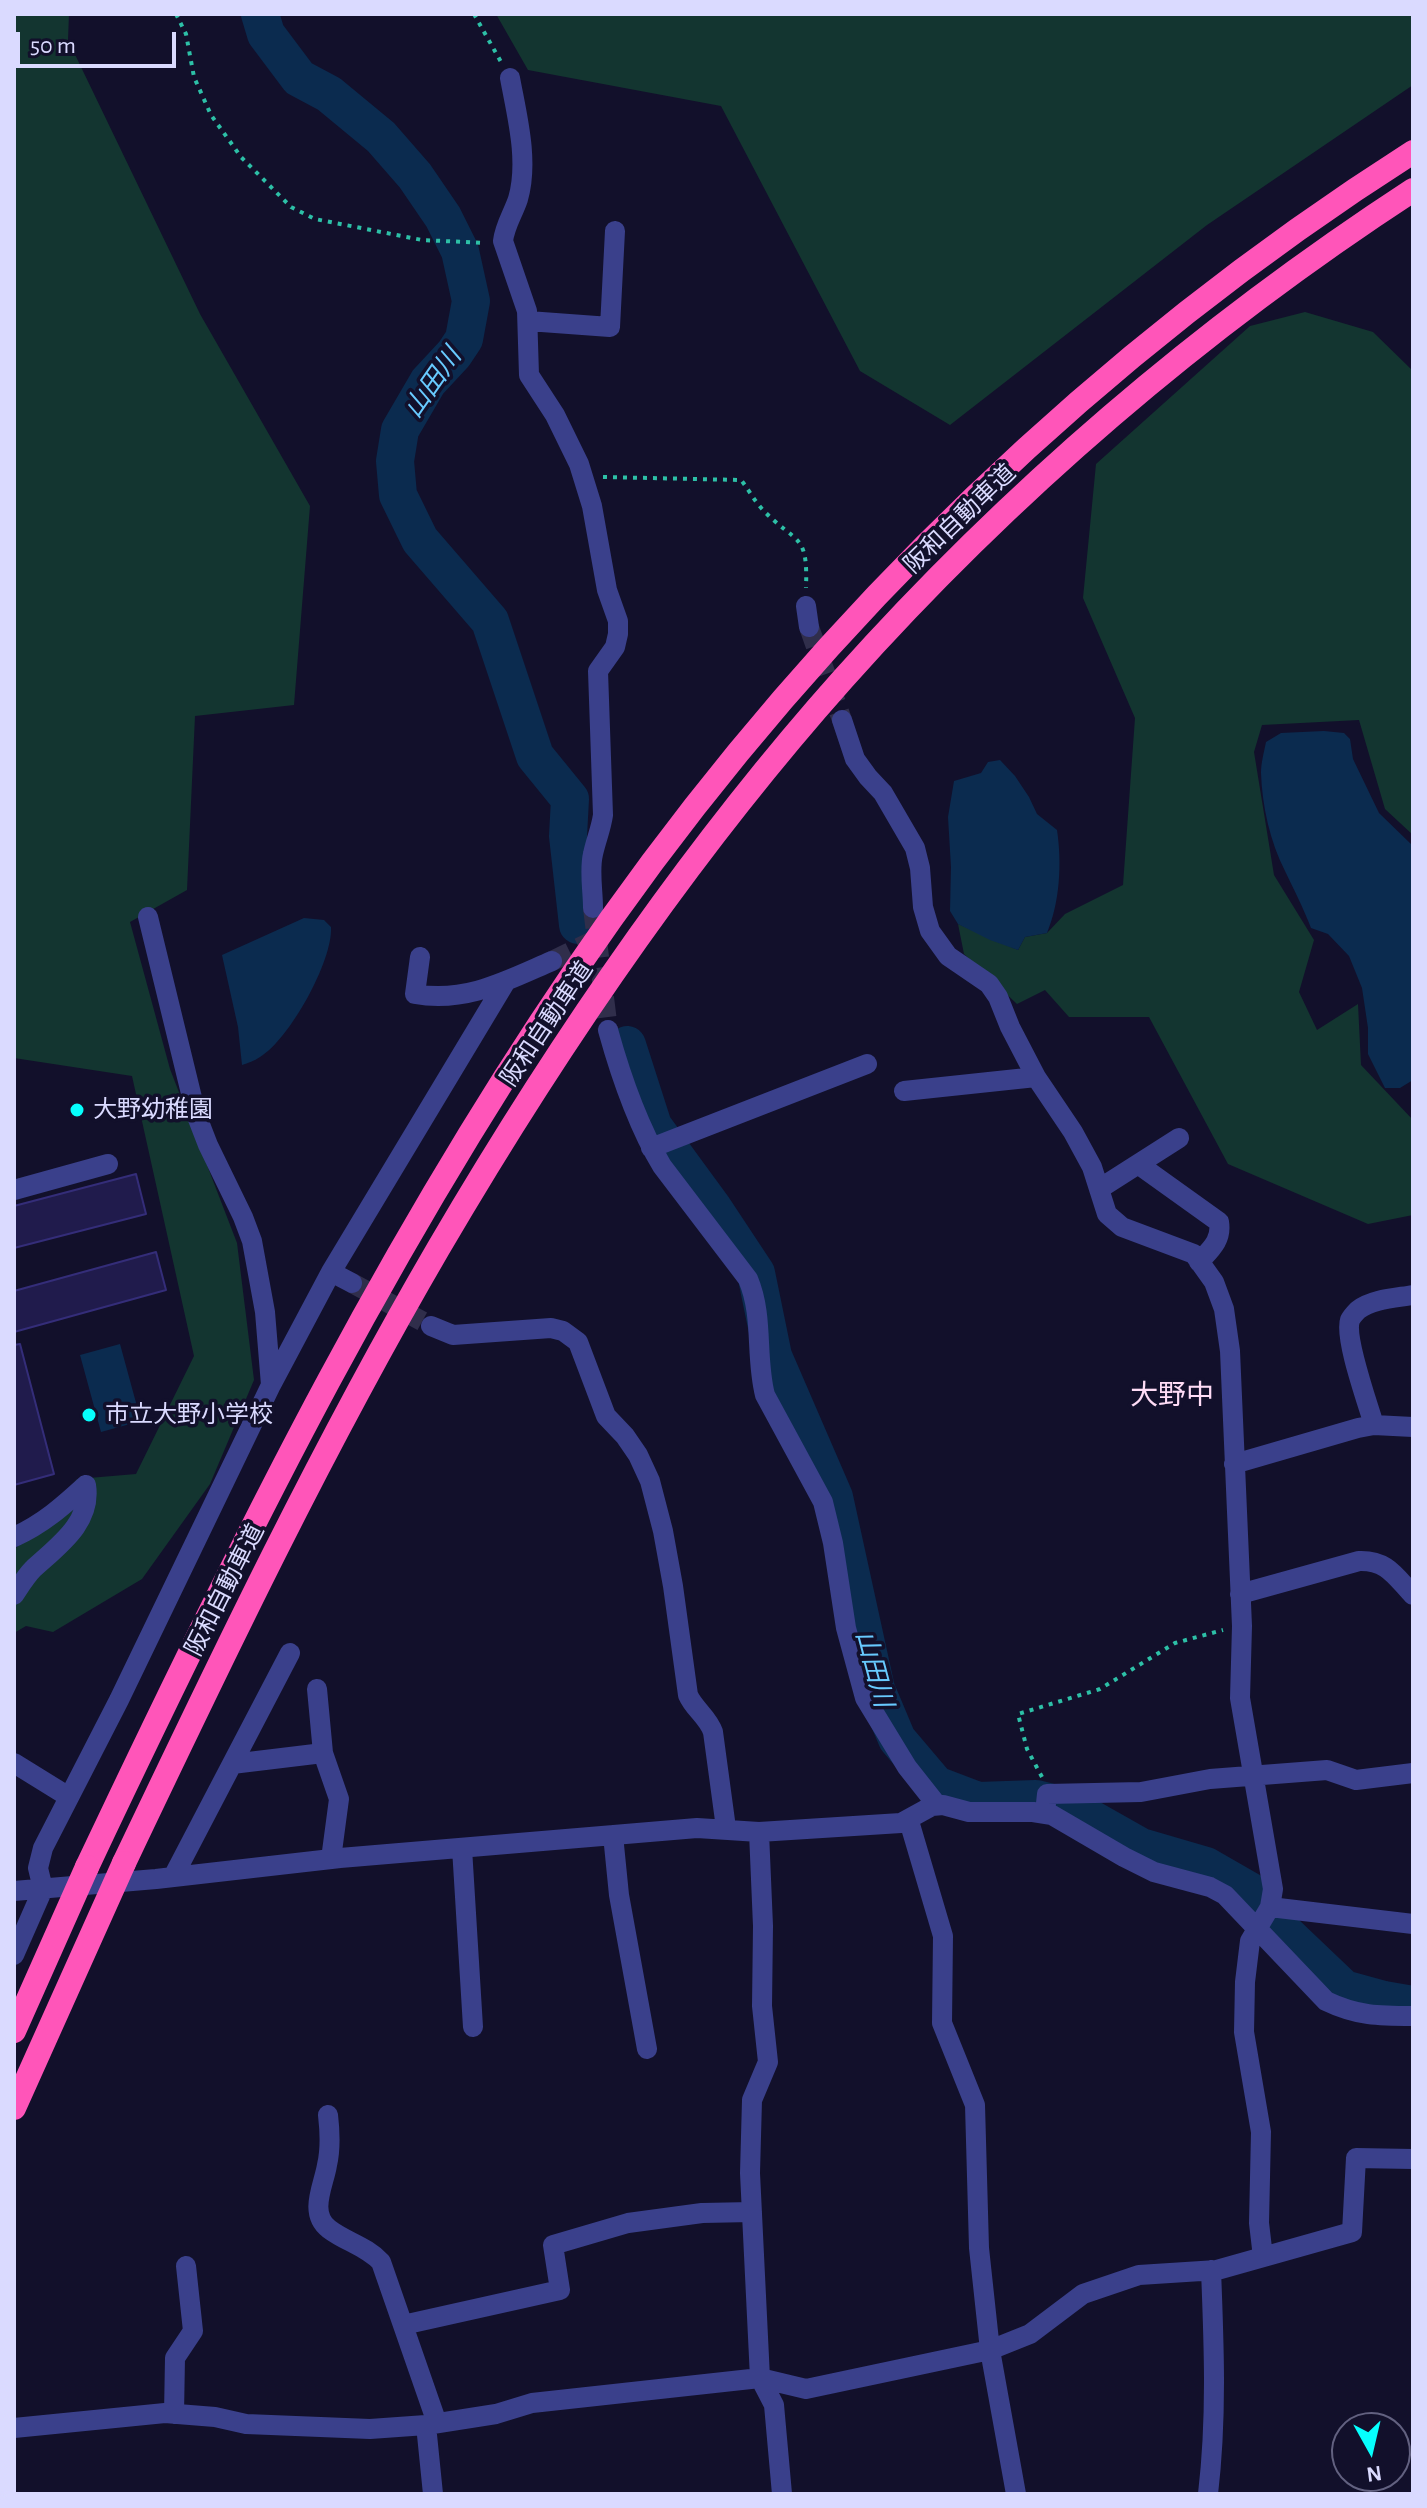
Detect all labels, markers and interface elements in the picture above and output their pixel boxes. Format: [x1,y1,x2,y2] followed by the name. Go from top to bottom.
[20,16,180,66] scale bar
[30,34,76,58] text: 50 m
[398,342,468,424] water label: 山田川
[898,459,1022,579] street label: 阪和自動車道
[495,956,599,1092] street label: 阪和自動車道
[93,1096,213,1124] place label: 大野幼稚園
[68,1101,86,1119] marker: 大野幼稚園
[1130,1379,1214,1413] district label: 大野中
[105,1401,273,1429] place label: 市立大野小学校
[80,1406,98,1424] marker: 市立大野小学校
[179,1519,271,1661] street label: 阪和自動車道
[849,1627,899,1711] water label: 山田川
[1331,2412,1411,2492] north arrow
[1365,2462,1383,2486] text: N

